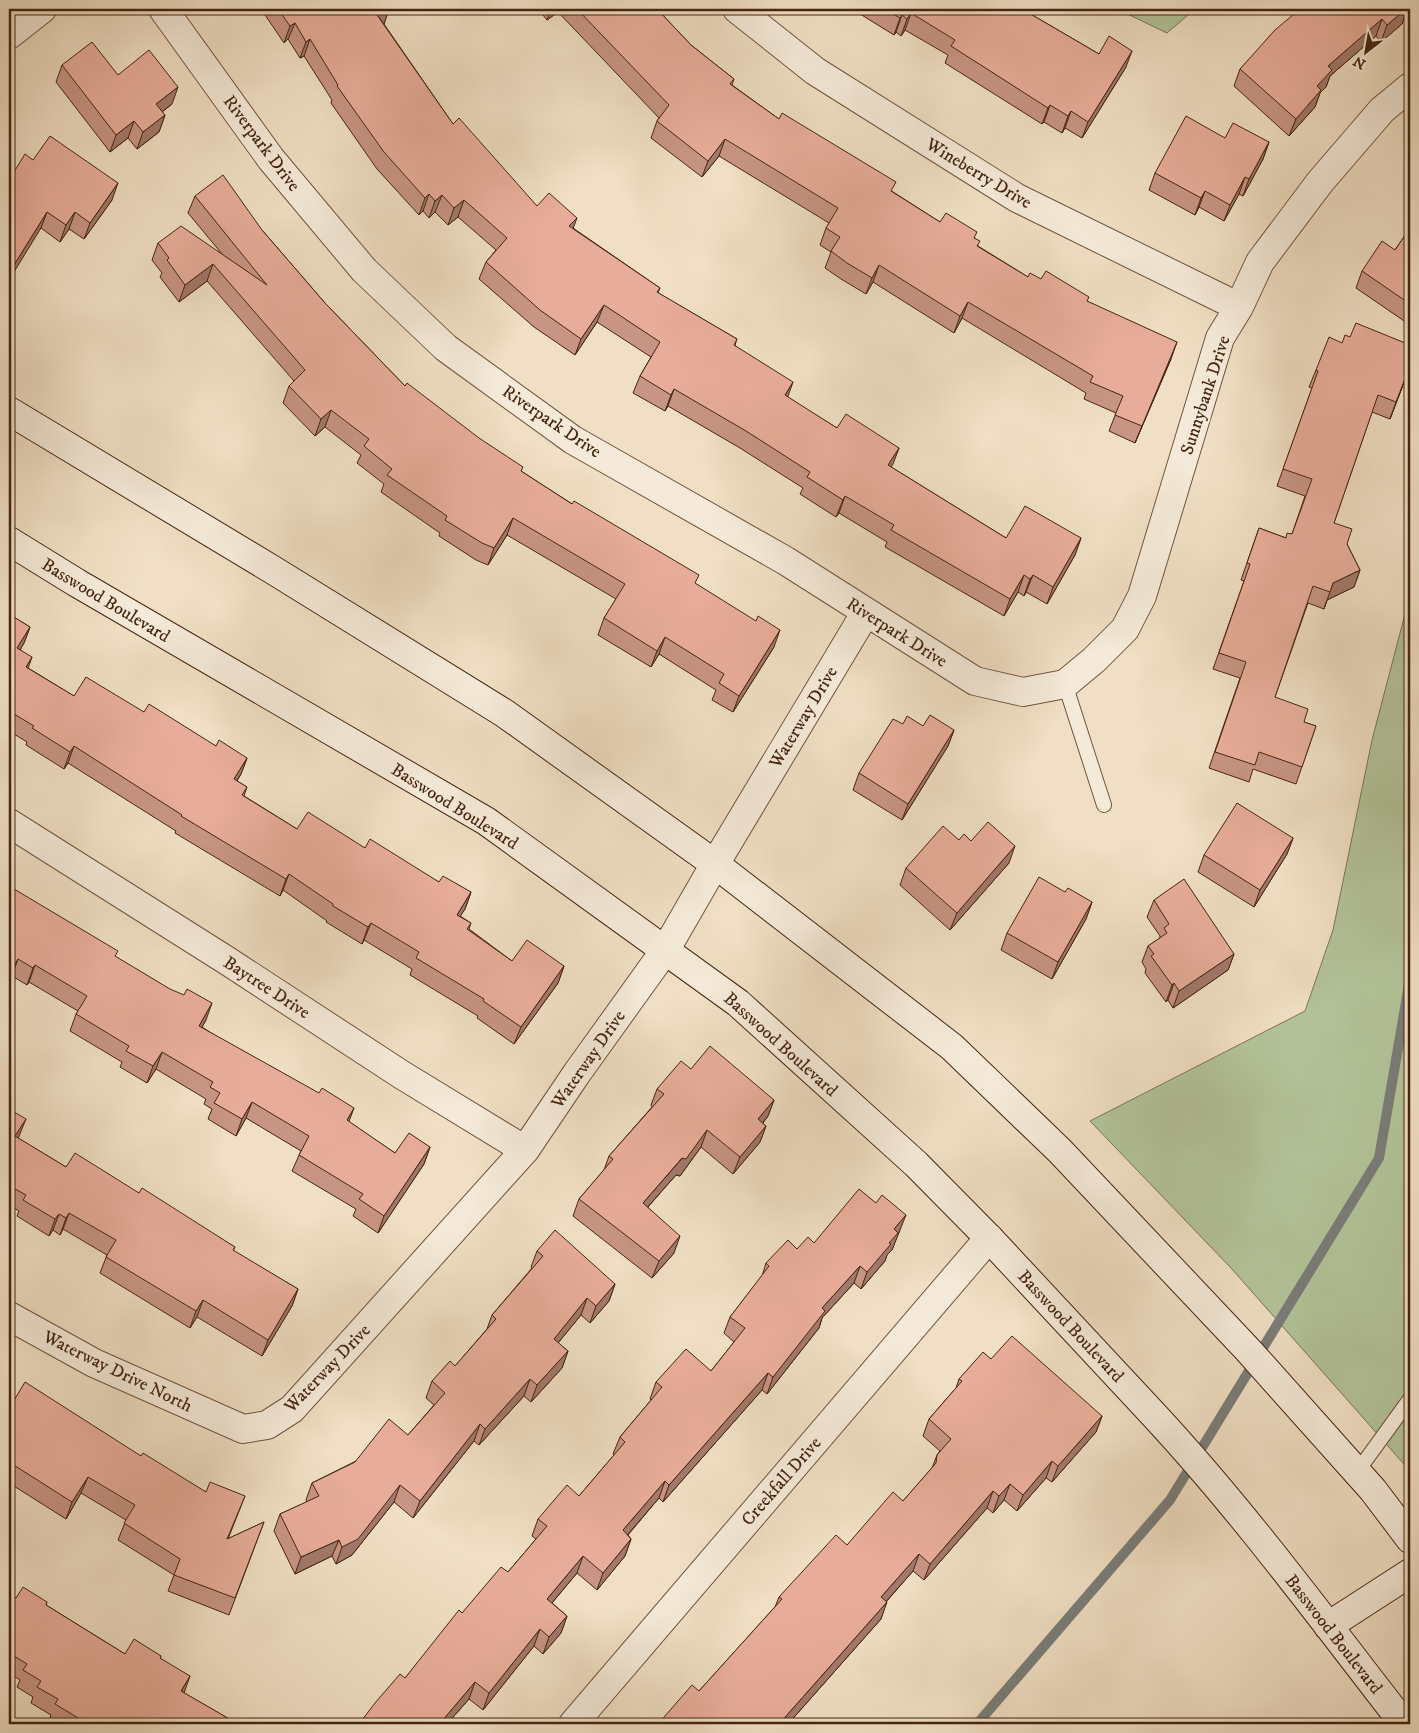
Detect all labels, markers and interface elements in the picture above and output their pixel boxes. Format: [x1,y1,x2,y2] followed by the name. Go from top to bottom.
[1342,28,1392,78] north arrow
[1350,51,1369,73] text: N
[218,91,305,196] street label: Riverpark Drive
[921,133,1035,214] street label: Wineberry Drive
[1176,333,1236,458] street label: Sunnybank Drive
[498,381,605,463] street label: Riverpark Drive
[37,554,174,648] street label: Basswood Boulevard
[842,593,951,673] street label: Riverpark Drive
[764,663,843,773] street label: Waterway Drive
[387,759,522,855] street label: Basswood Boulevard
[219,952,314,1024] street label: Baytree Drive
[719,988,842,1102] street label: Basswood Boulevard
[546,1006,631,1114] street label: Waterway Drive
[1013,1266,1128,1387] street label: Basswood Boulevard
[279,1320,375,1418] street label: Waterway Drive
[38,1326,196,1418] street label: Waterway Drive North
[737,1433,826,1531] street label: Creekfall Drive
[1280,1570,1387,1699] street label: Basswood Boulevard

